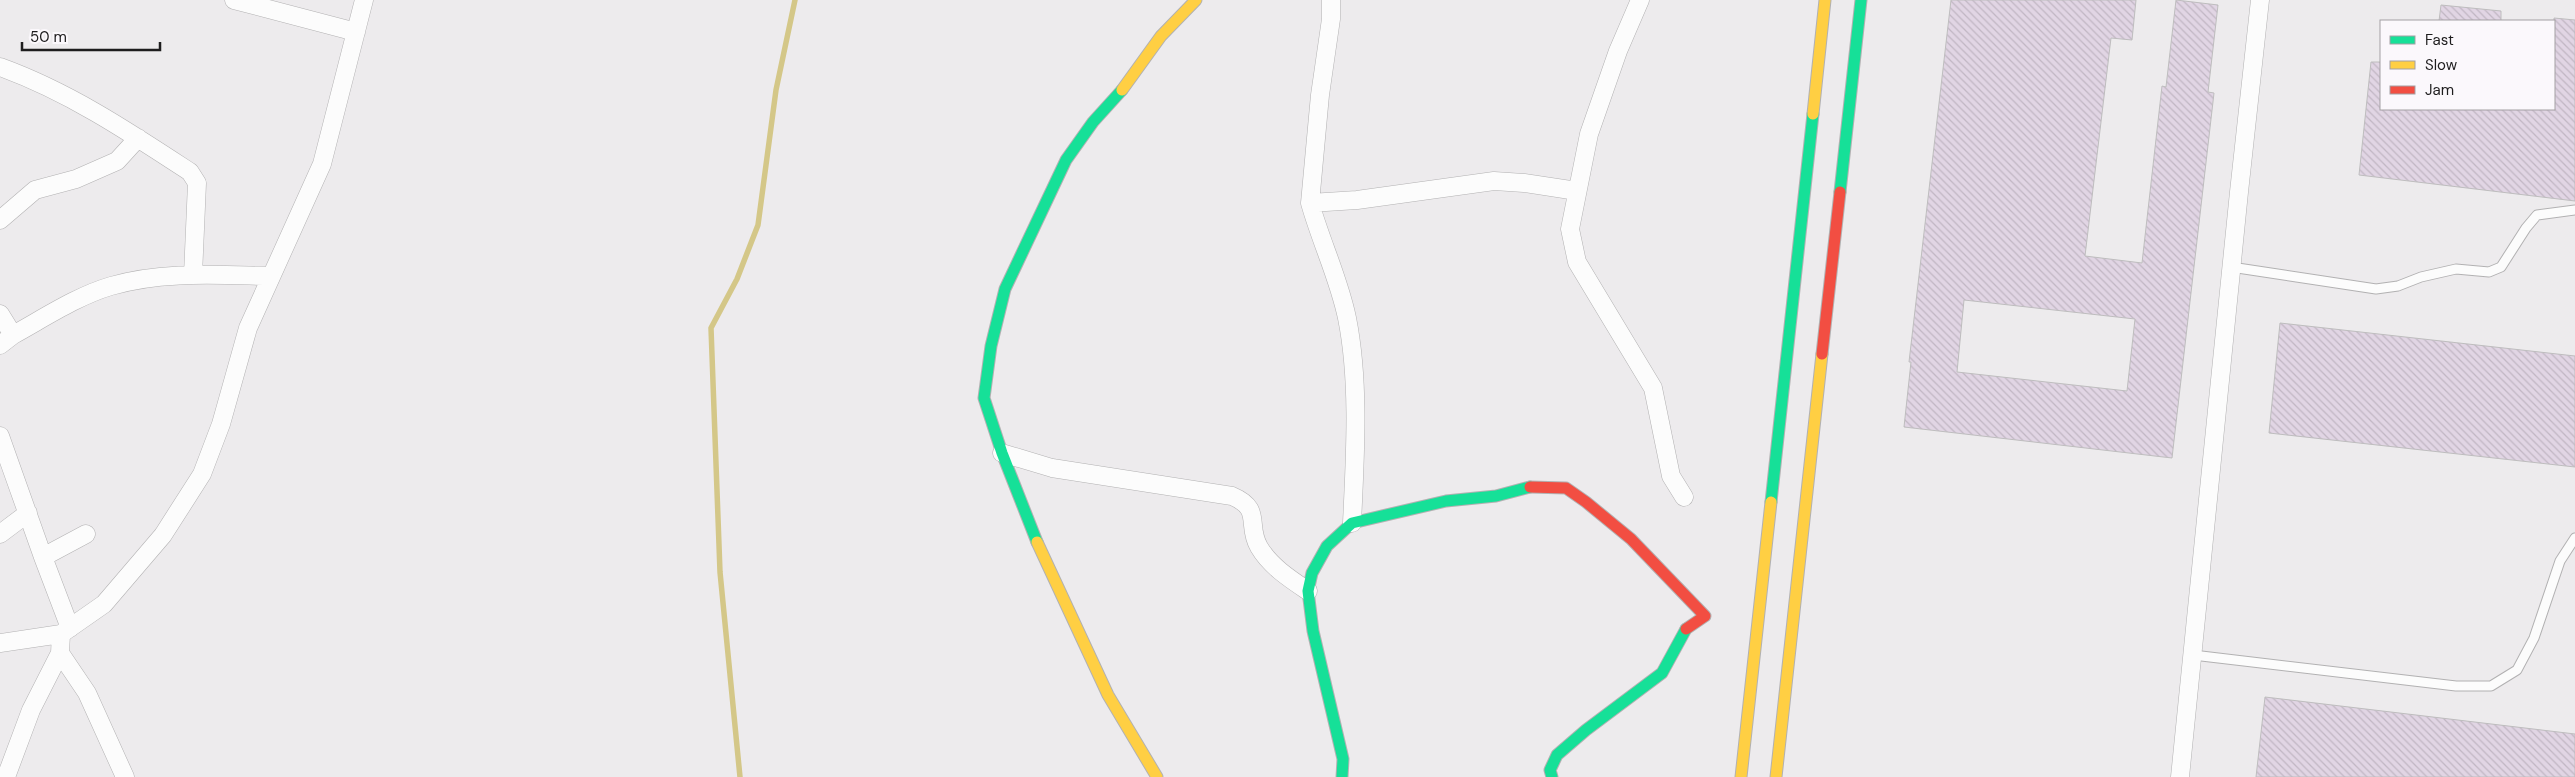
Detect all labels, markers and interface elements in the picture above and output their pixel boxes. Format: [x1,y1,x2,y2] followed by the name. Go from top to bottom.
[22,20,160,52] scale bar
[2380,20,2555,110] legend
[30,27,67,47] text: 50 m
[2425,30,2454,50] text: Fast
[2425,55,2458,75] text: Slow
[2425,80,2454,100] text: Jam

